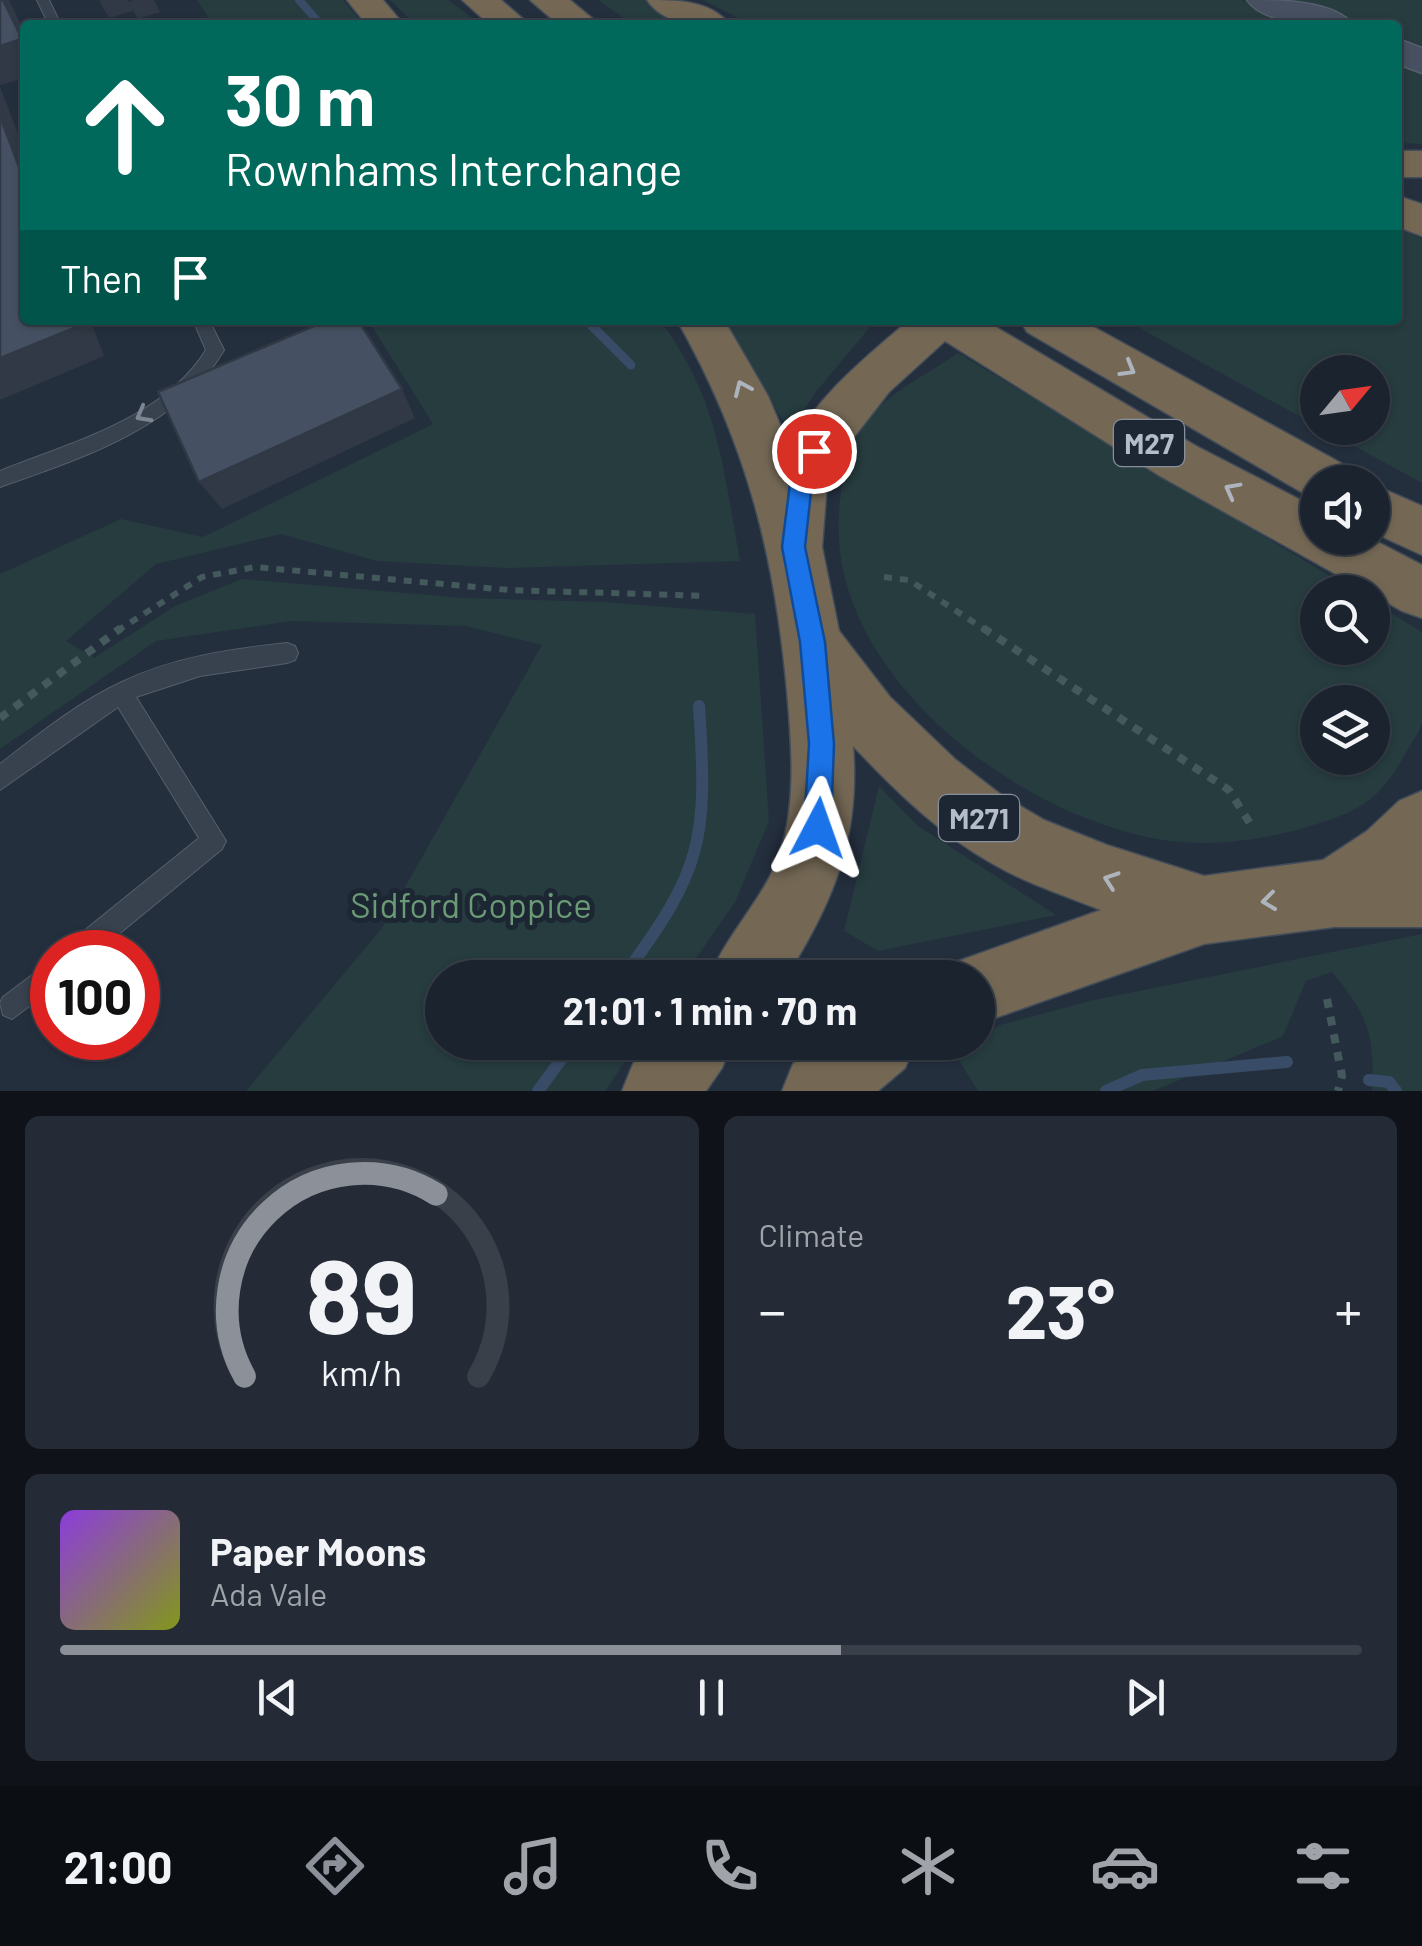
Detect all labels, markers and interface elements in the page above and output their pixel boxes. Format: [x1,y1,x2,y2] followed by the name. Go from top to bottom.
[225,56,375,140] text: 30 m
[60,60,190,190] icon: ahead
[225,141,683,195] text: Rownhams Interchange
[163,250,218,305] icon: arrive
[60,255,143,301] text: Then
[1300,355,1390,445] north arrow
[1300,355,1390,775] map controls
[1117,357,1135,376] one-way arrow
[734,380,754,398] one-way arrow
[136,403,154,422] one-way arrow
[772,409,857,494] pin
[1114,420,1184,466] road number: M27
[787,424,842,479] icon: arrive
[1300,465,1390,555] button: sound
[1224,482,1242,502] one-way arrow
[1300,575,1390,665] button: search
[1300,685,1390,775] button: layers
[766,776,870,880] position arrow
[939,795,1019,841] road number: M271
[1104,871,1121,892] one-way arrow
[350,883,592,925] park label: Sidford Coppice
[1261,890,1277,911] one-way arrow
[30,930,160,1060] speed limit sign: 100
[563,987,857,1033] text: 21:01 · 1 min · 70 m
[759,1215,864,1253] text: Climate
[306,1230,418,1355] text: 89
[1005,1264,1115,1354] text: 23°
[759,1276,786,1342] text: −
[1334,1276,1362,1342] text: +
[321,1350,402,1393] text: km/h
[210,1528,426,1574] text: Paper Moons
[210,1574,327,1612] text: Ada Vale
[250,1670,305,1725] icon: previous
[684,1670,739,1725] icon: pause
[1118,1670,1173,1725] icon: next
[300,1831,370,1901] icon: directions
[498,1831,568,1901] icon: music
[695,1831,765,1901] icon: phone
[893,1831,963,1901] icon: climate
[1090,1831,1160,1901] icon: car
[1288,1831,1358,1901] icon: filters
[64,1839,172,1893] text: 21:00

